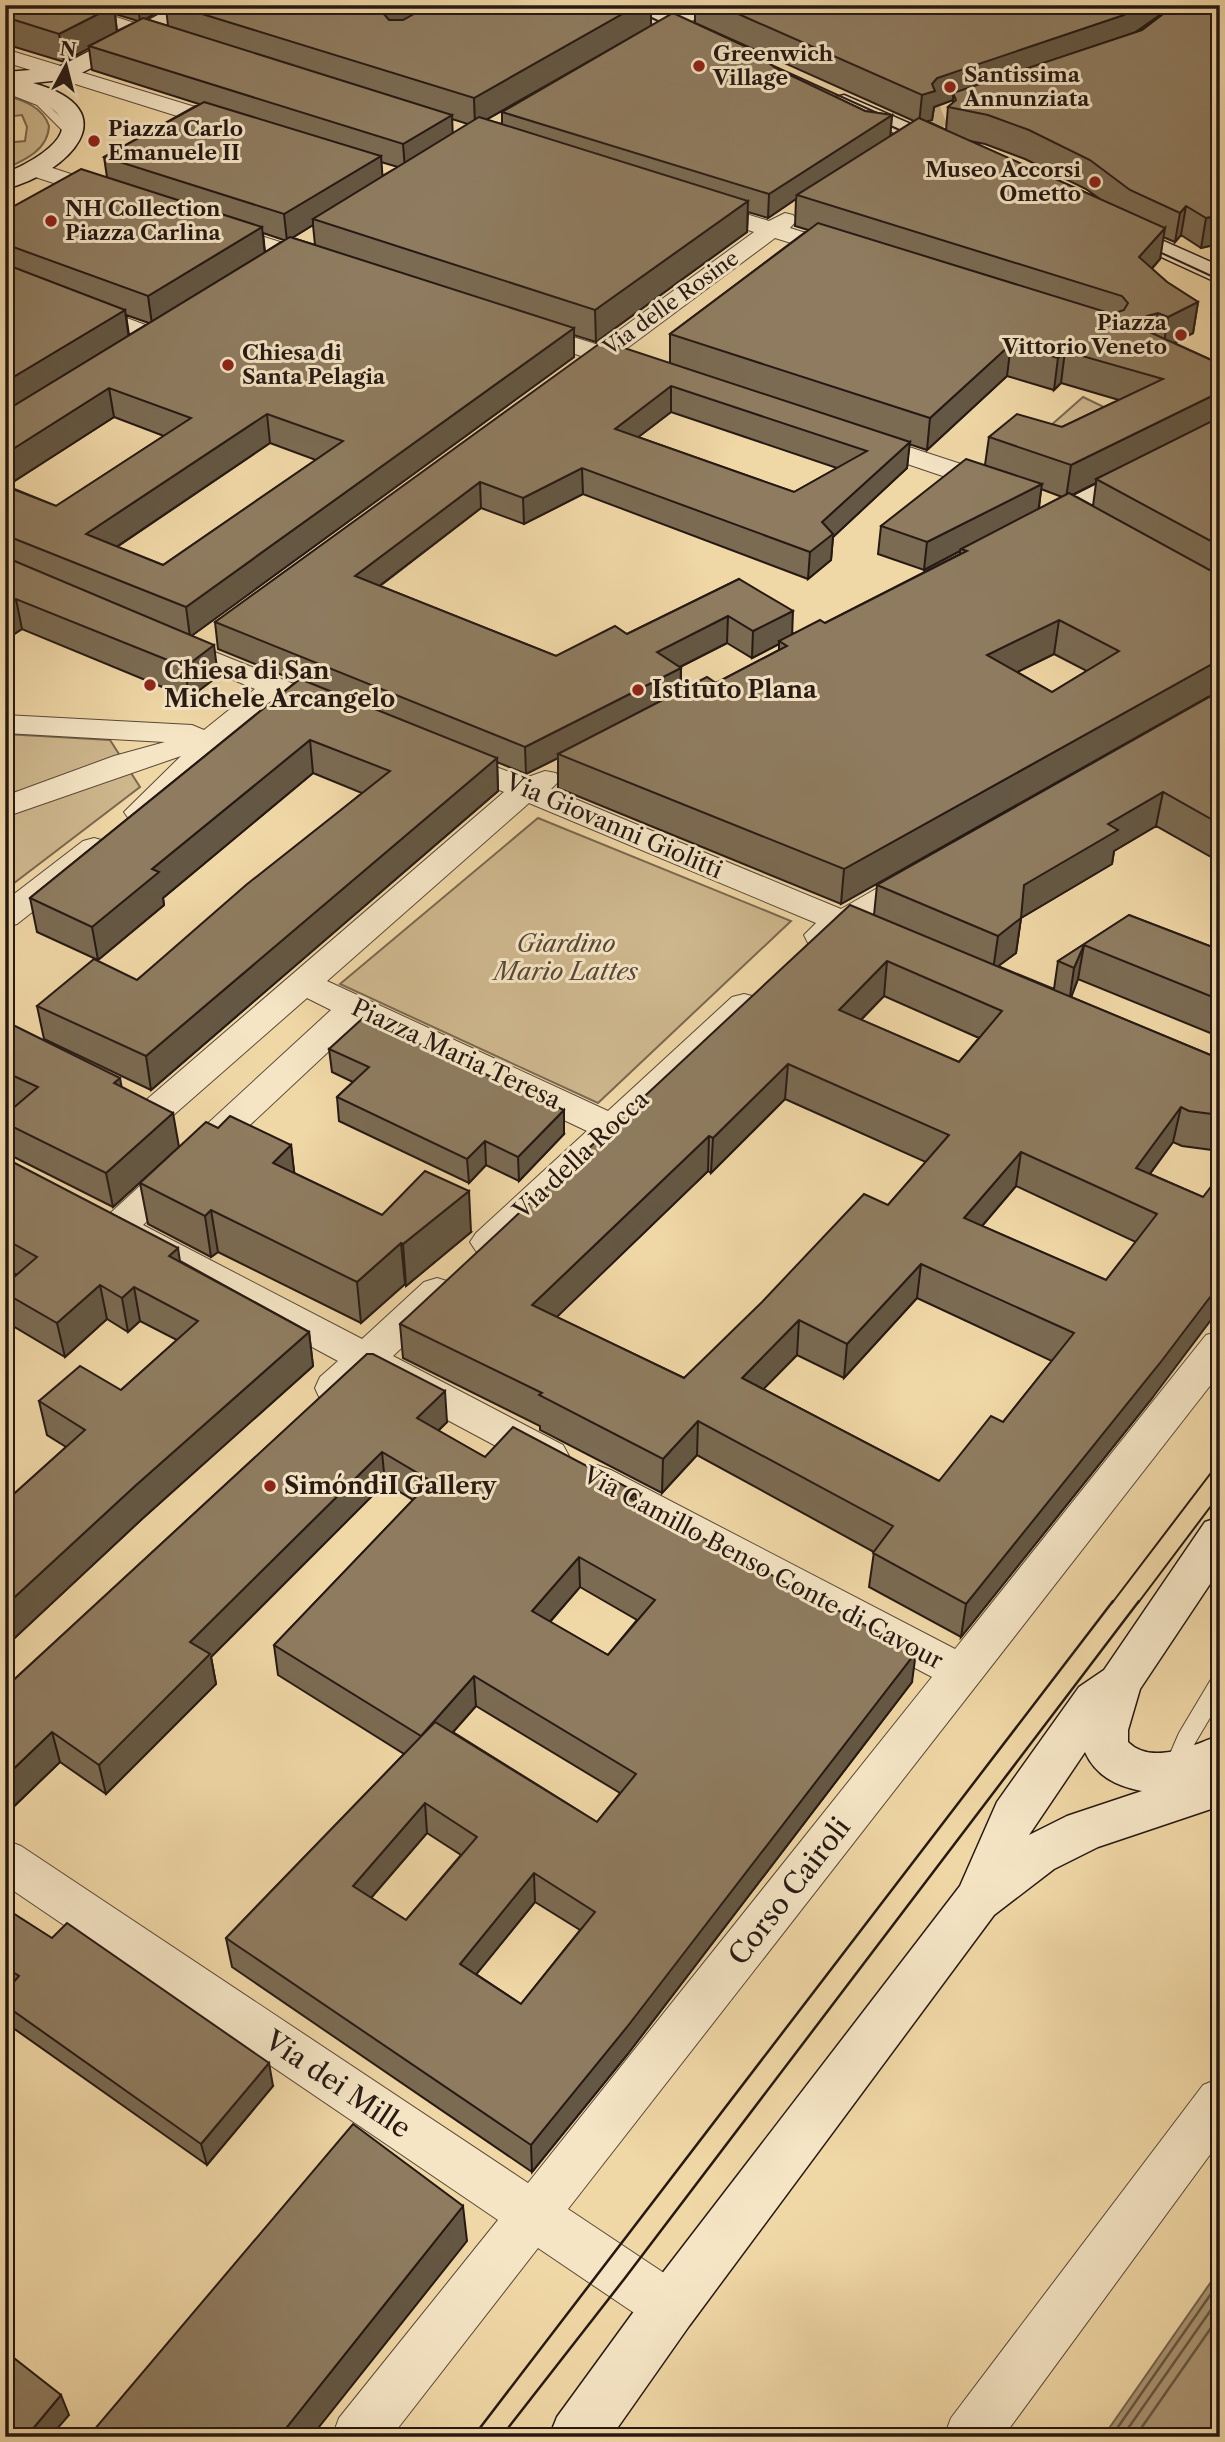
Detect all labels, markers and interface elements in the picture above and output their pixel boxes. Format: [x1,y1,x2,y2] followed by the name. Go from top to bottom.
[32,32,102,102] north arrow
[58,37,78,62] text: N
[712,41,834,90] place label: Greenwich Village
[691,58,707,74] marker: Greenwich Village
[963,62,1090,111] place label: Santissima Annunziata
[942,79,958,95] marker: Santissima Annunziata
[108,116,243,165] place label: Piazza Carlo Emanuele II
[86,133,102,149] marker: Piazza Carlo Emanuele II
[925,157,1082,206] place label: Museo Accorsi Ometto
[1087,174,1103,190] marker: Museo Accorsi Ometto
[65,196,222,245] place label: NH Collection Piazza Carlina
[43,213,59,229] marker: NH Collection Piazza Carlina
[597,245,743,361] street label: Via delle Rosine
[1001,310,1168,359] place label: Piazza Vittorio Veneto
[1173,327,1189,343] marker: Piazza Vittorio Veneto
[242,340,386,389] place label: Chiesa di Santa Pelagia
[220,357,236,373] marker: Chiesa di Santa Pelagia
[164,656,395,713] place label: Chiesa di San Michele Arcangelo
[652,675,818,704] place label: Istituto Plana
[142,677,158,693] marker: Chiesa di San Michele Arcangelo
[630,682,646,698] marker: Istituto Plana
[500,766,727,884] street label: Via Giovanni Giolitti
[491,929,638,986] park label: Giardino Mario Lattes
[347,992,566,1115] street label: Piazza Maria Teresa
[506,1084,655,1225] street label: Via della Rocca
[577,1460,948,1675] street label: Via Camillo Benso Conte di Cavour
[284,1471,497,1500] place label: SimóndiI Gallery
[262,1478,278,1494] marker: SimóndiI Gallery
[721,1811,857,1971] street label: Corso Cairoli
[258,2022,417,2145] street label: Via dei Mille

